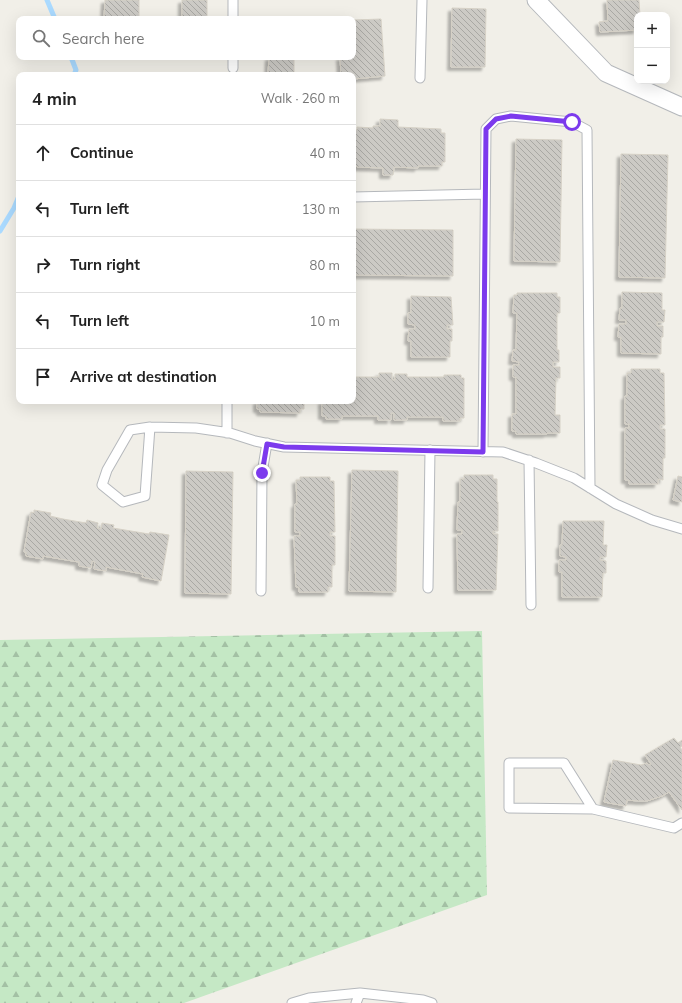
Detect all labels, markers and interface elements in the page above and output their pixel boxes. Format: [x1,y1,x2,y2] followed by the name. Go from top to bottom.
[634,12,670,84] map controls
[634,12,670,48] button: +
[16,16,356,60] search box
[30,27,52,49] icon: search
[62,29,144,48] text: Search here
[634,48,670,84] button: −
[32,88,77,109] text: 4 min
[261,90,340,106] text: Walk · 260 m
[563,113,581,131] route start
[32,142,54,164] icon: ahead
[70,143,133,162] text: Continue
[310,145,340,161] text: 40 m
[32,198,54,220] icon: left
[70,199,129,218] text: Turn left
[302,201,340,217] text: 130 m
[32,254,54,276] icon: right
[70,255,140,274] text: Turn right
[310,257,340,273] text: 80 m
[32,310,54,332] icon: left
[70,311,129,330] text: Turn left
[310,313,340,329] text: 10 m
[32,366,54,388] icon: arrive
[70,367,217,386] text: Arrive at destination
[253,464,271,482] route end

